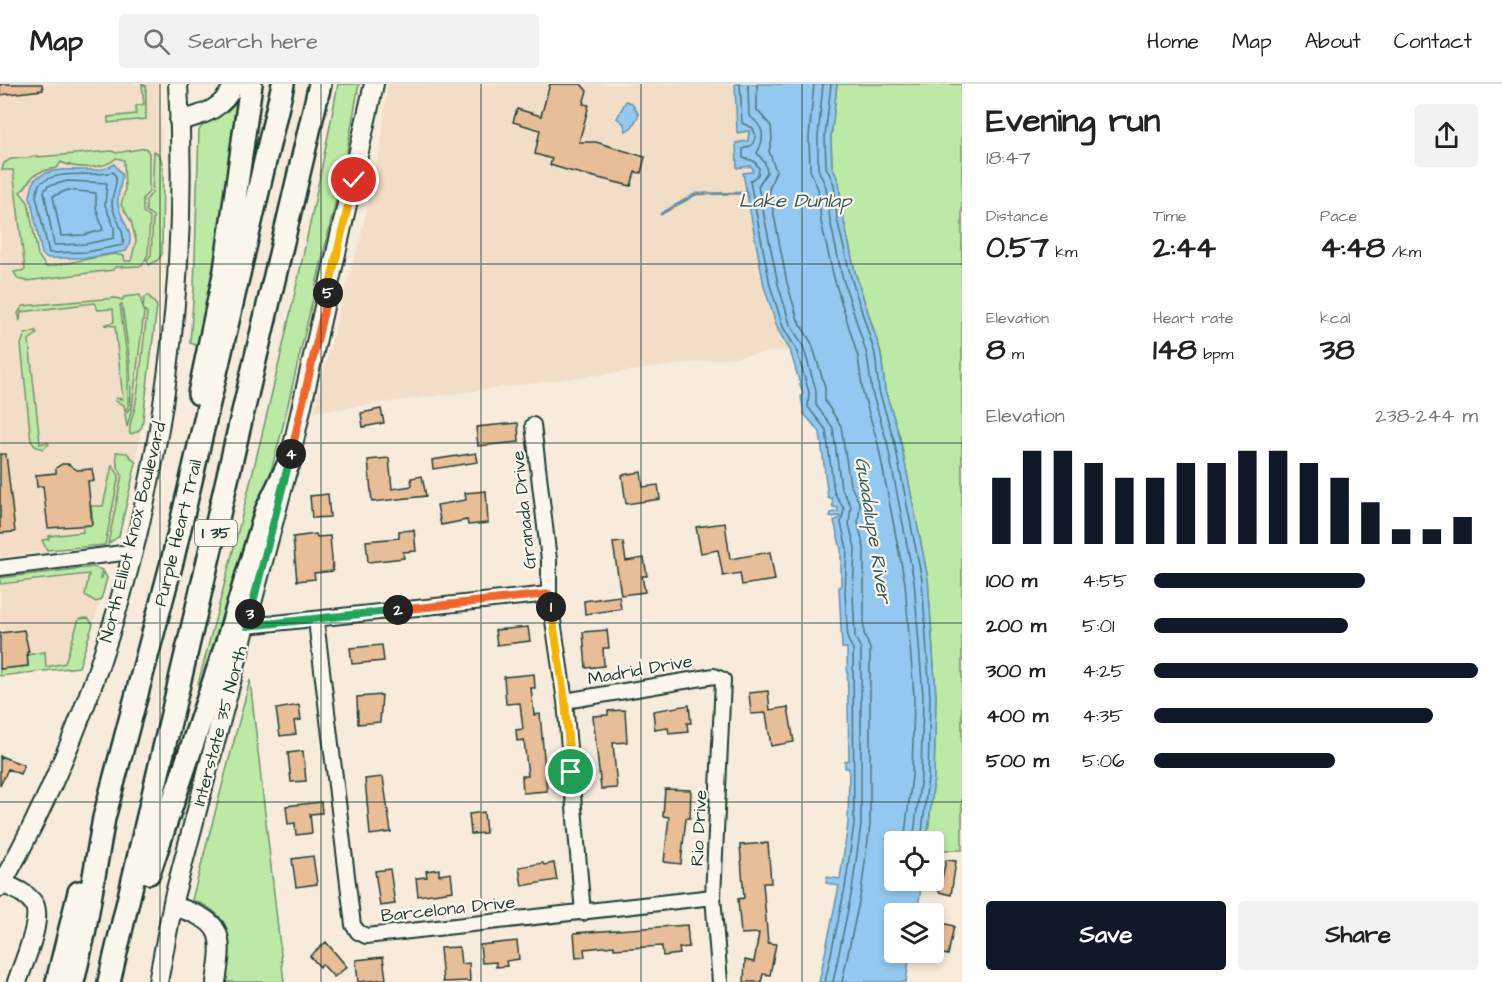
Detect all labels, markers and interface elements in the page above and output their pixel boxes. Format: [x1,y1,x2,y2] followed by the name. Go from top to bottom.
[119,14,539,68] search box
[30,22,83,61] text: Map
[140,25,173,58] icon: search
[188,26,318,57] text: Search here
[1147,27,1199,56] text: Home
[1232,27,1272,56] text: Map
[1305,27,1361,56] text: About
[1394,27,1472,56] text: Contact
[986,98,1160,144] text: Evening run
[1415,104,1478,167] button: share
[986,144,1031,172] text: 18:47
[328,154,379,205] pin
[337,163,370,196] icon: check
[739,187,853,215] water label: Lake Dunlap
[986,205,1048,227] text: Distance
[1153,205,1187,227] text: Time
[1320,205,1357,227] text: Pace
[986,227,1049,269] text: 0.57
[1153,227,1216,269] text: 2:44
[1320,227,1385,269] text: 4:48
[1049,241,1078,263] text: km
[1385,241,1421,263] text: /km
[313,278,343,308] pin: 5
[322,282,334,304] text: 5
[986,307,1049,329] text: Elevation
[1153,307,1233,329] text: Heart rate
[1320,307,1351,329] text: kcal
[986,329,1005,371] text: 8
[1153,329,1197,371] text: 148
[1320,329,1355,371] text: 38
[1005,343,1024,365] text: m
[1197,343,1233,365] text: bpm
[986,402,1065,430] text: Elevation
[1375,402,1478,430] text: 238–244 m
[93,419,173,645] street label: North Elliot Knox Boulevard
[276,439,306,469] pin: 4
[286,443,296,465] text: 4
[505,449,543,570] street label: Granada Drive
[848,455,899,607] water label: Guadalupe River
[148,457,208,609] street label: Purple Heart Trail
[195,520,237,546] road number: I 35
[986,567,1037,595] text: 100 m
[1082,567,1127,595] text: 4:55
[536,592,566,622] pin: 1
[383,595,413,625] pin: 2
[550,596,552,618] text: 1
[235,599,265,629] pin: 3
[393,599,403,621] text: 2
[246,603,254,625] text: 3
[986,612,1046,640] text: 200 m
[1082,612,1115,640] text: 5:01
[187,643,253,809] street label: Interstate 35 North
[586,648,695,691] street label: Madrid Drive
[986,657,1045,685] text: 300 m
[1082,657,1125,685] text: 4:25
[986,702,1048,730] text: 400 m
[1082,702,1123,730] text: 4:35
[545,746,596,797] pin
[986,747,1049,775] text: 500 m
[1082,747,1125,775] text: 5:06
[554,755,587,788] icon: arrive
[685,789,713,867] street label: Rio Drive
[884,831,944,963] map controls
[884,831,944,891] button: locate
[380,889,517,928] street label: Barcelona Drive
[986,901,1226,970] button: Save
[1238,901,1478,970] button: Share
[884,903,944,963] button: layers

